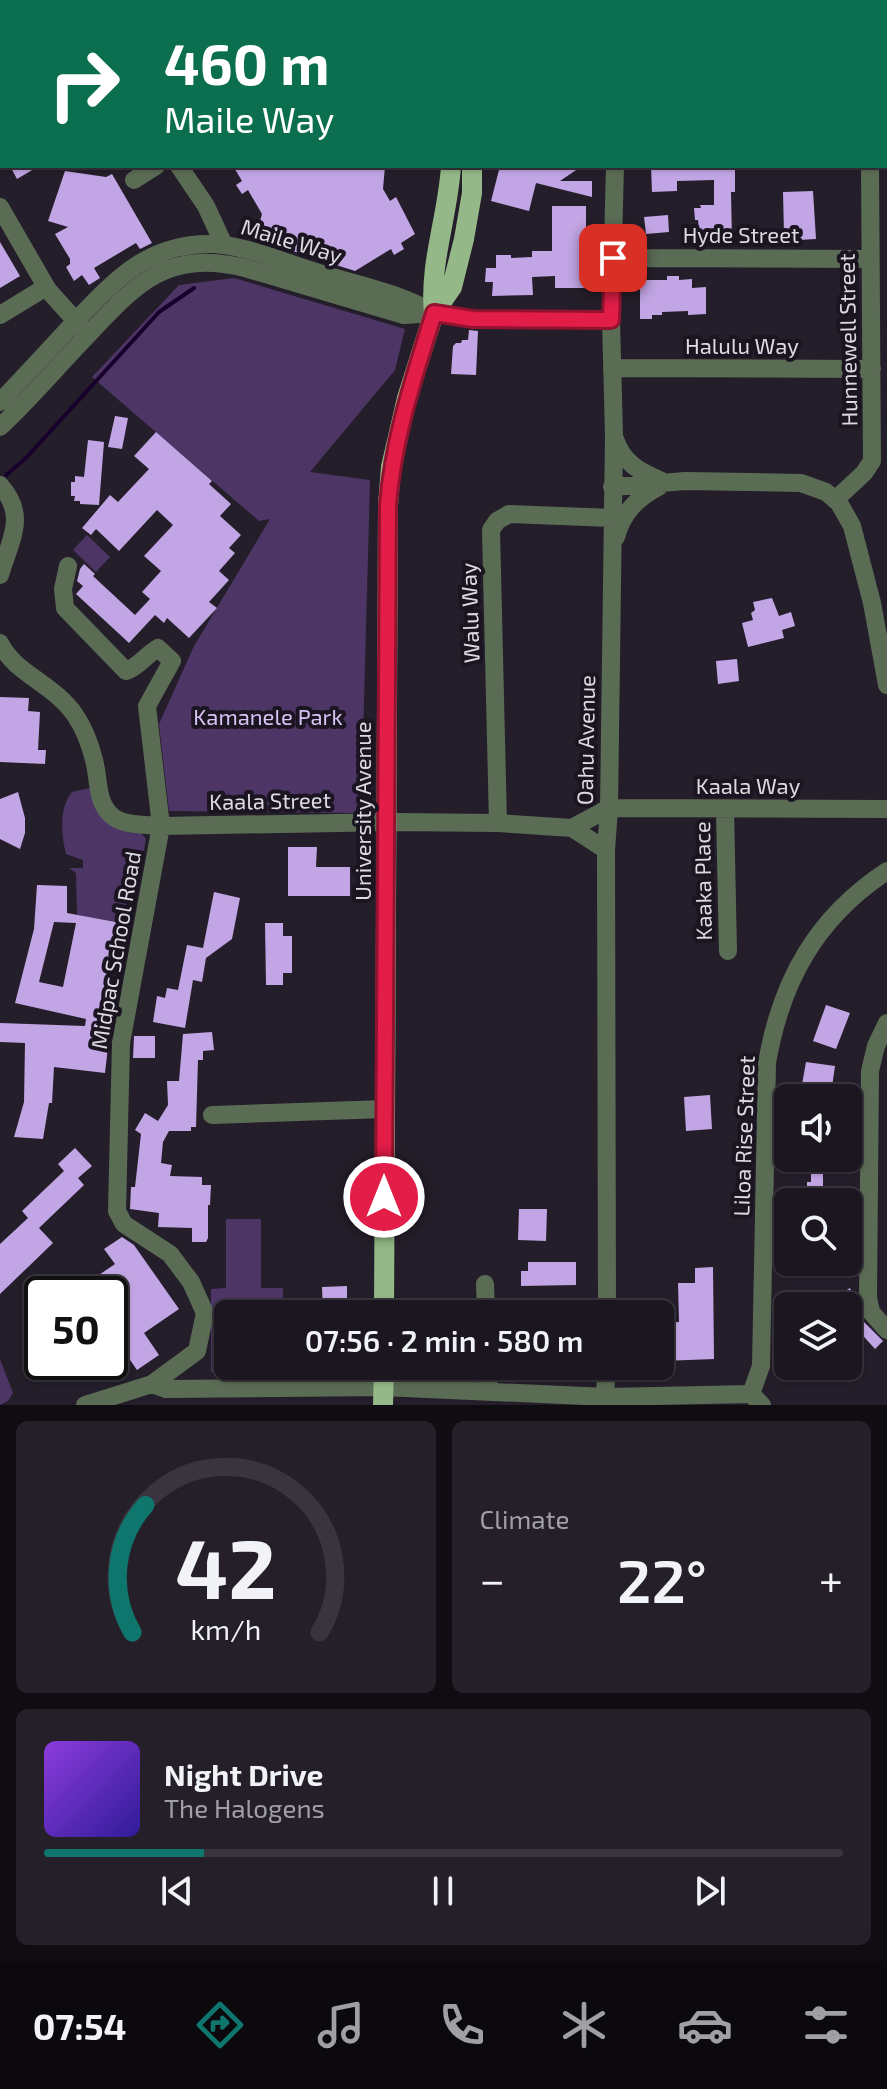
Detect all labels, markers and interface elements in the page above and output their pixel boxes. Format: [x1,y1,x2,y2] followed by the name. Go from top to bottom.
[164,29,329,96] text: 460 m
[32,32,136,136] icon: right
[164,97,334,140] text: Maile Way
[238,212,346,268] street label: Maile Way
[683,221,799,247] street label: Hyde Street
[579,224,647,292] pin
[591,236,635,280] icon: arrive
[832,253,862,427] street label: Hunnewell Street
[685,332,799,358] street label: Halulu Way
[454,562,484,664] street label: Walu Way
[571,675,599,805] street label: Oahu Avenue
[193,703,343,729] park label: Kamanele Park
[349,721,375,901] street label: University Avenue
[696,772,801,798] street label: Kaala Way
[209,786,331,814] street label: Kaala Street
[688,821,716,941] street label: Kaaka Place
[85,849,145,1051] street label: Midpac School Road
[727,1055,759,1217] street label: Liloa Rise Street
[774,1084,862,1380] map controls
[774,1084,862,1172] button: sound
[342,1155,426,1239] position arrow
[774,1188,862,1276] button: search
[24,1276,128,1380] speed limit sign: 50
[774,1292,862,1380] button: layers
[305,1322,583,1358] text: 07:56 · 2 min · 580 m
[480,1503,569,1534] text: Climate
[175,1516,276,1616] text: 42
[617,1543,707,1615] text: 22°
[480,1552,505,1605] text: −
[819,1552,843,1605] text: +
[190,1611,261,1646] text: km/h
[164,1756,323,1792] text: Night Drive
[164,1792,325,1823] text: The Halogens
[155,1869,199,1913] icon: previous
[421,1869,465,1913] icon: pause
[688,1869,732,1913] icon: next
[192,1997,248,2053] icon: directions
[313,1997,369,2053] icon: music
[434,1997,490,2053] icon: phone
[556,1997,612,2053] icon: climate
[677,1997,733,2053] icon: car
[798,1997,854,2053] icon: filters
[33,2004,126,2047] text: 07:54

